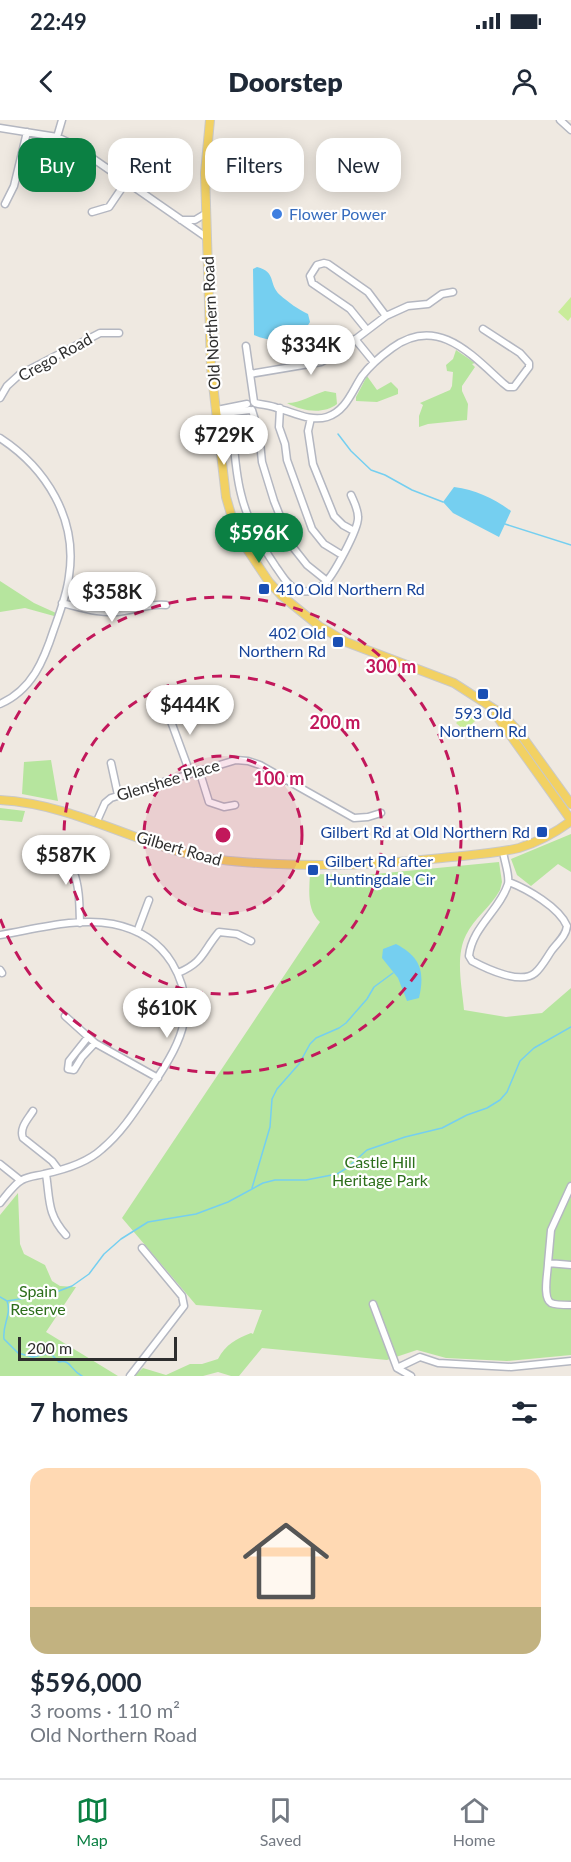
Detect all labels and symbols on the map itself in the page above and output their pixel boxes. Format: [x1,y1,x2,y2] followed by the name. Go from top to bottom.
[289,204,386,223] place label: Flower Power
[270,207,284,221] marker: Flower Power
[198,256,223,390] street label: Old Northern Road
[269,325,353,376] pin: $334K
[15,329,95,385] street label: Crego Road
[182,415,266,466] pin: $729K
[217,513,301,564] pin: $596K
[70,572,154,623] pin: $358K
[276,579,425,598] place label: 410 Old Northern Rd
[257,582,271,596] marker: 410 Old Northern Rd
[239,623,326,660] place label: 402 Old Northern Rd
[331,635,345,649] marker: 402 Old Northern Rd
[366,655,416,677] text: 300 m
[148,685,232,736] pin: $444K
[476,687,490,701] marker: 593 Old Northern Rd
[439,703,527,740] place label: 593 Old Northern Rd
[310,711,360,733] text: 200 m
[114,755,222,804] street label: Glenshee Place
[254,767,304,789] text: 100 m
[320,822,530,841] place label: Gilbert Rd at Old Northern Rd
[213,825,233,845] centre of rings
[535,825,549,839] marker: Gilbert Rd at Old Northern Rd
[134,826,224,869] street label: Gilbert Road
[24,835,108,886] pin: $587K
[325,851,436,888] place label: Gilbert Rd after Huntingdale Cir
[306,863,320,877] marker: Gilbert Rd after Huntingdale Cir
[125,988,209,1039] pin: $610K
[332,1152,429,1189] park label: Castle Hill Heritage Park
[10,1281,66,1318] park label: Spain Reserve
[18,1334,177,1362] scale bar

